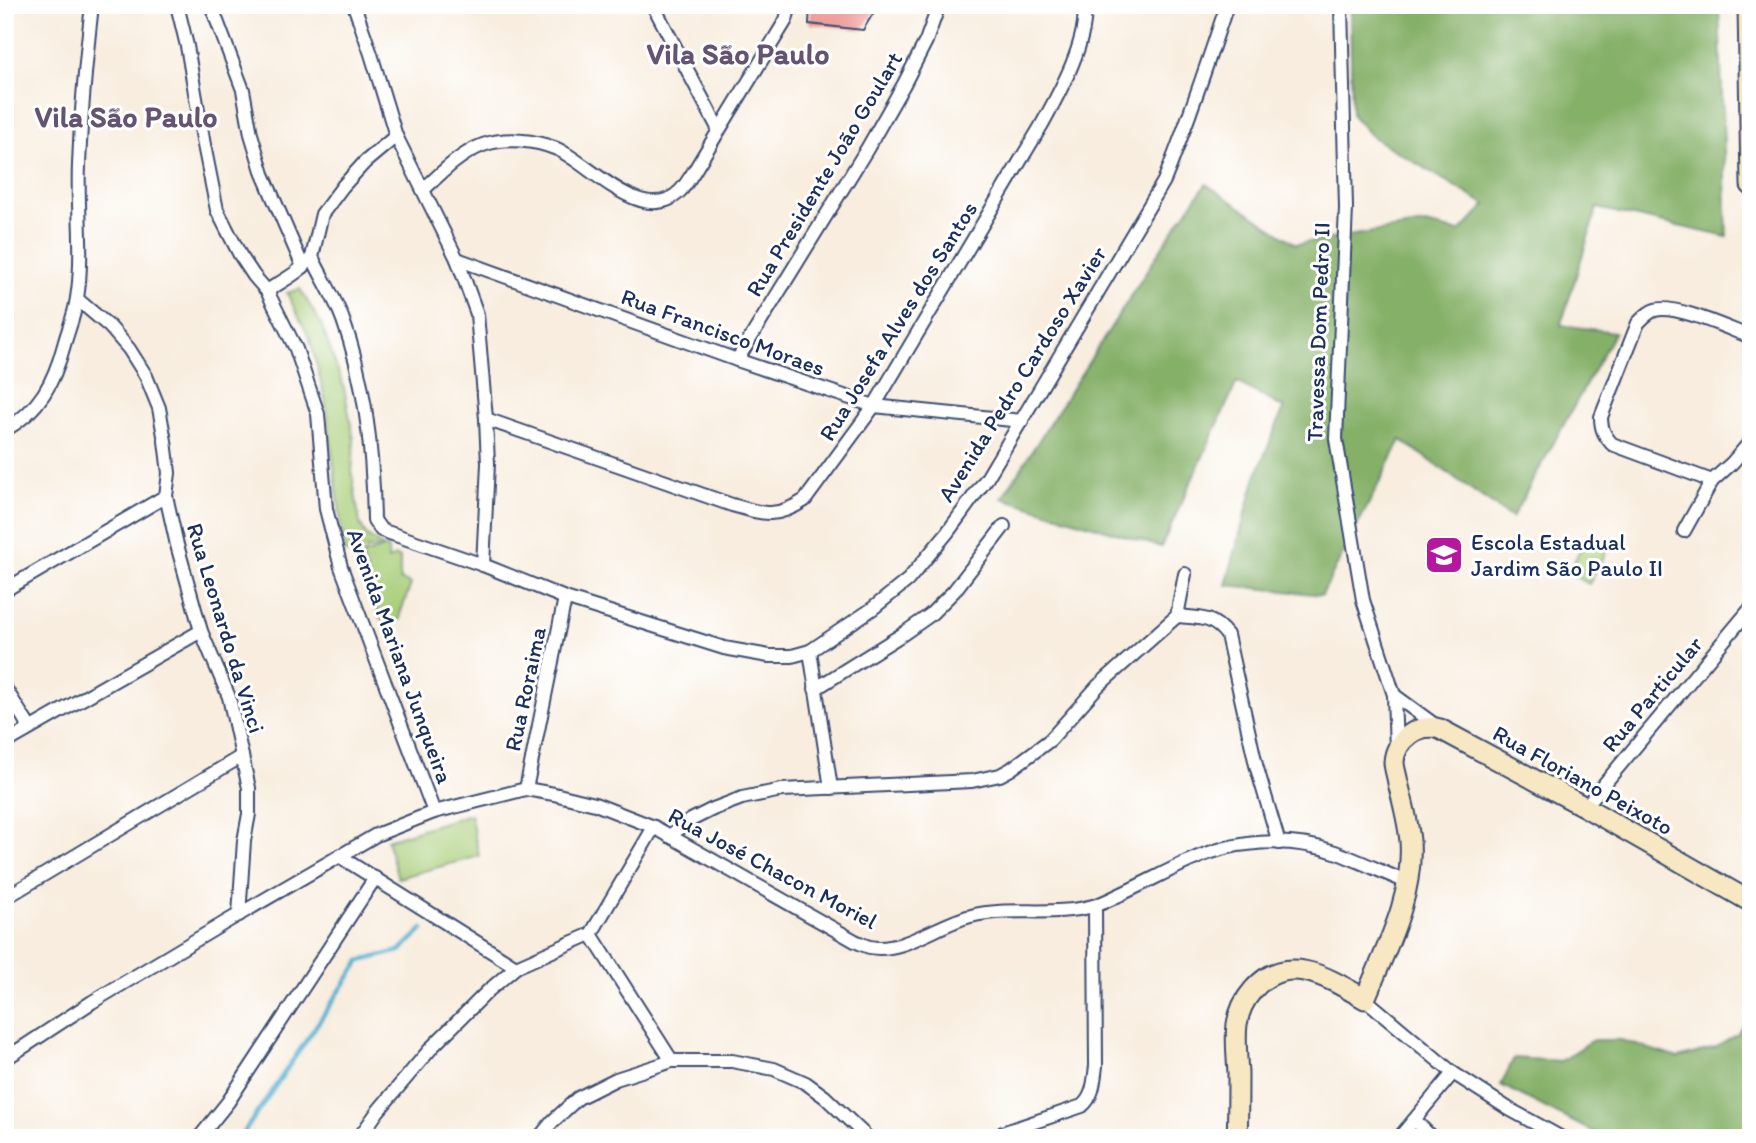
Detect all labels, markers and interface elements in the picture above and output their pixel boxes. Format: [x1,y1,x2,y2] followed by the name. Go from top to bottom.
[646,35,830,72] district label: Vila São Paulo
[740,46,908,302] street label: Rua Presidente João Goulart
[34,98,218,135] district label: Vila São Paulo
[813,196,983,446] street label: Rua Josefa Alves dos Santos
[1300,222,1336,442] street label: Travessa Dom Pedro II
[932,241,1112,507] street label: Avenida Pedro Cardoso Xavier
[617,282,829,382] street label: Rua Francisco Moraes
[181,520,271,736] street label: Rua Leonardo da Vinci
[341,525,459,787] street label: Avenida Mariana Junqueira
[1471,528,1663,582] place label: Escola Estadual Jardim São Paulo II
[1423,534,1465,576] school or university icon: Escola Estadual Jardim São Paulo II
[498,624,552,754] street label: Rua Roraima
[1596,630,1709,757] street label: Rua Particular
[1488,719,1678,841] street label: Rua Floriano Peixoto
[664,801,883,935] street label: Rua José Chacon Moriel

